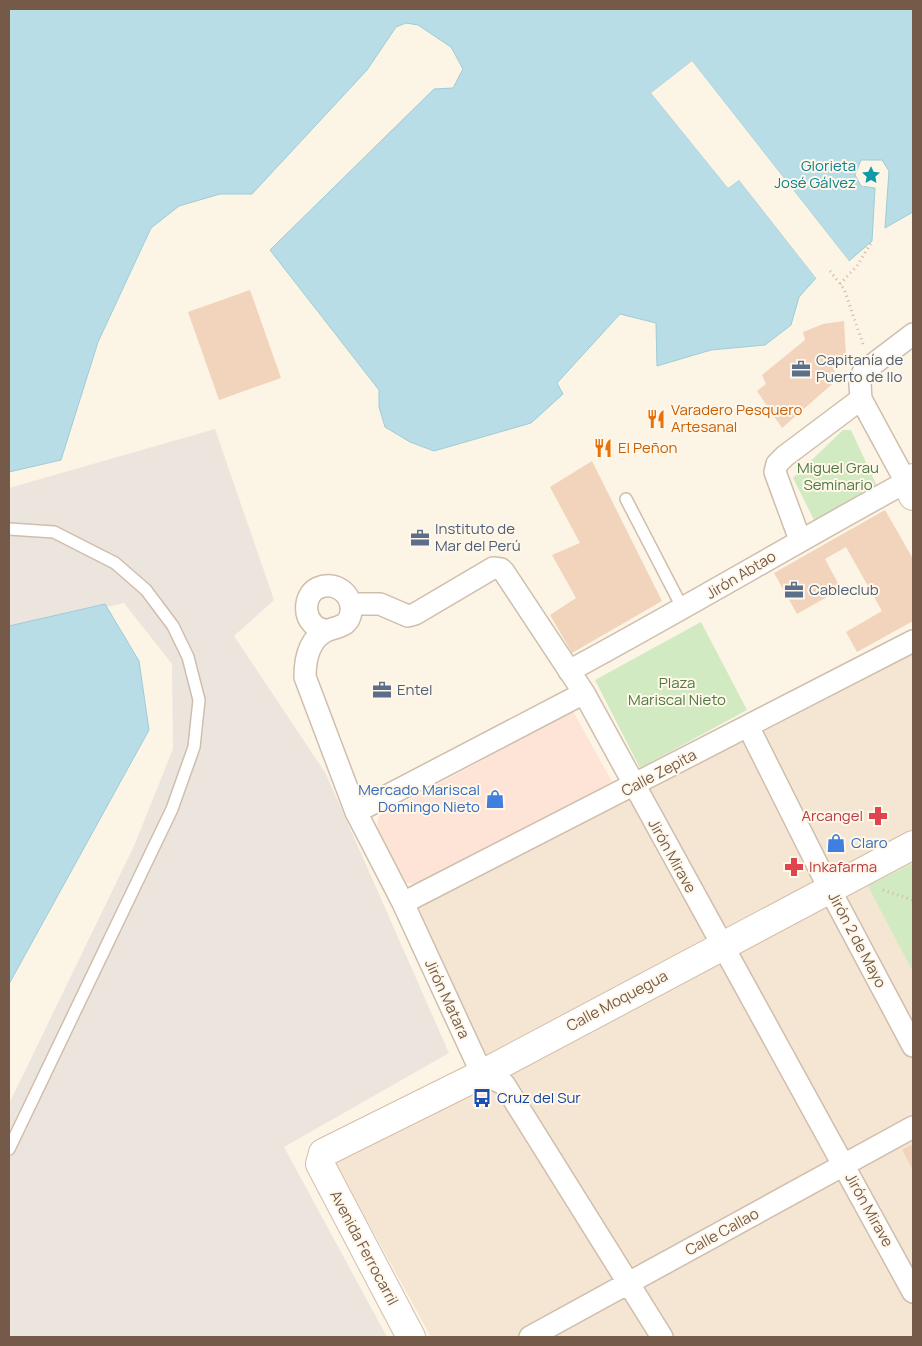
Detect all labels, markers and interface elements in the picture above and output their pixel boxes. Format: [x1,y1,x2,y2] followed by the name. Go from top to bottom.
[774,155,856,193] place label: Glorieta José Gálvez
[860,164,882,186] place icon: Glorieta José Gálvez
[816,349,903,387] place label: Capitanía de Puerto de Ilo
[790,358,812,380] office icon: Capitanía de Puerto de Ilo
[671,399,802,437] place label: Varadero Pesquero Artesanal
[645,408,667,430] restaurant icon: Varadero Pesquero Artesanal
[592,437,614,459] restaurant icon: El Peñon
[618,437,678,458] place label: El Peñon
[797,457,879,495] park label: Miguel Grau Seminario
[435,518,521,556] place label: Instituto de Mar del Perú
[409,527,431,549] office icon: Instituto de Mar del Perú
[702,545,780,604] street label: Jirón Abtao
[783,579,805,601] office icon: Cableclub
[809,579,879,600] place label: Cableclub
[628,672,726,710] park label: Plaza Mariscal Nieto
[371,679,393,701] office icon: Entel
[397,679,432,700] place label: Entel
[617,744,700,801] street label: Calle Zepita
[358,779,480,817] place label: Mercado Mariscal Domingo Nieto
[484,788,506,810] shop icon: Mercado Mariscal Domingo Nieto
[802,805,863,826] place label: Arcangel
[867,805,889,827] pharmacy icon: Arcangel
[643,815,702,897] street label: Jirón Mirave
[825,832,847,854] shop icon: Claro
[851,832,888,853] place label: Claro
[783,856,805,878] pharmacy icon: Inkafarma
[809,856,877,877] place label: Inkafarma
[823,888,892,991] street label: Jirón 2 de Mayo
[420,956,475,1042] street label: Jirón Matara
[562,965,671,1036] street label: Calle Moquegua
[471,1087,493,1109] bus stop icon: Cruz del Sur
[497,1087,581,1108] place label: Cruz del Sur
[840,1169,899,1251] street label: Jirón Mirave
[325,1187,404,1309] street label: Avenida Ferrocarril
[681,1203,762,1260] street label: Calle Callao

